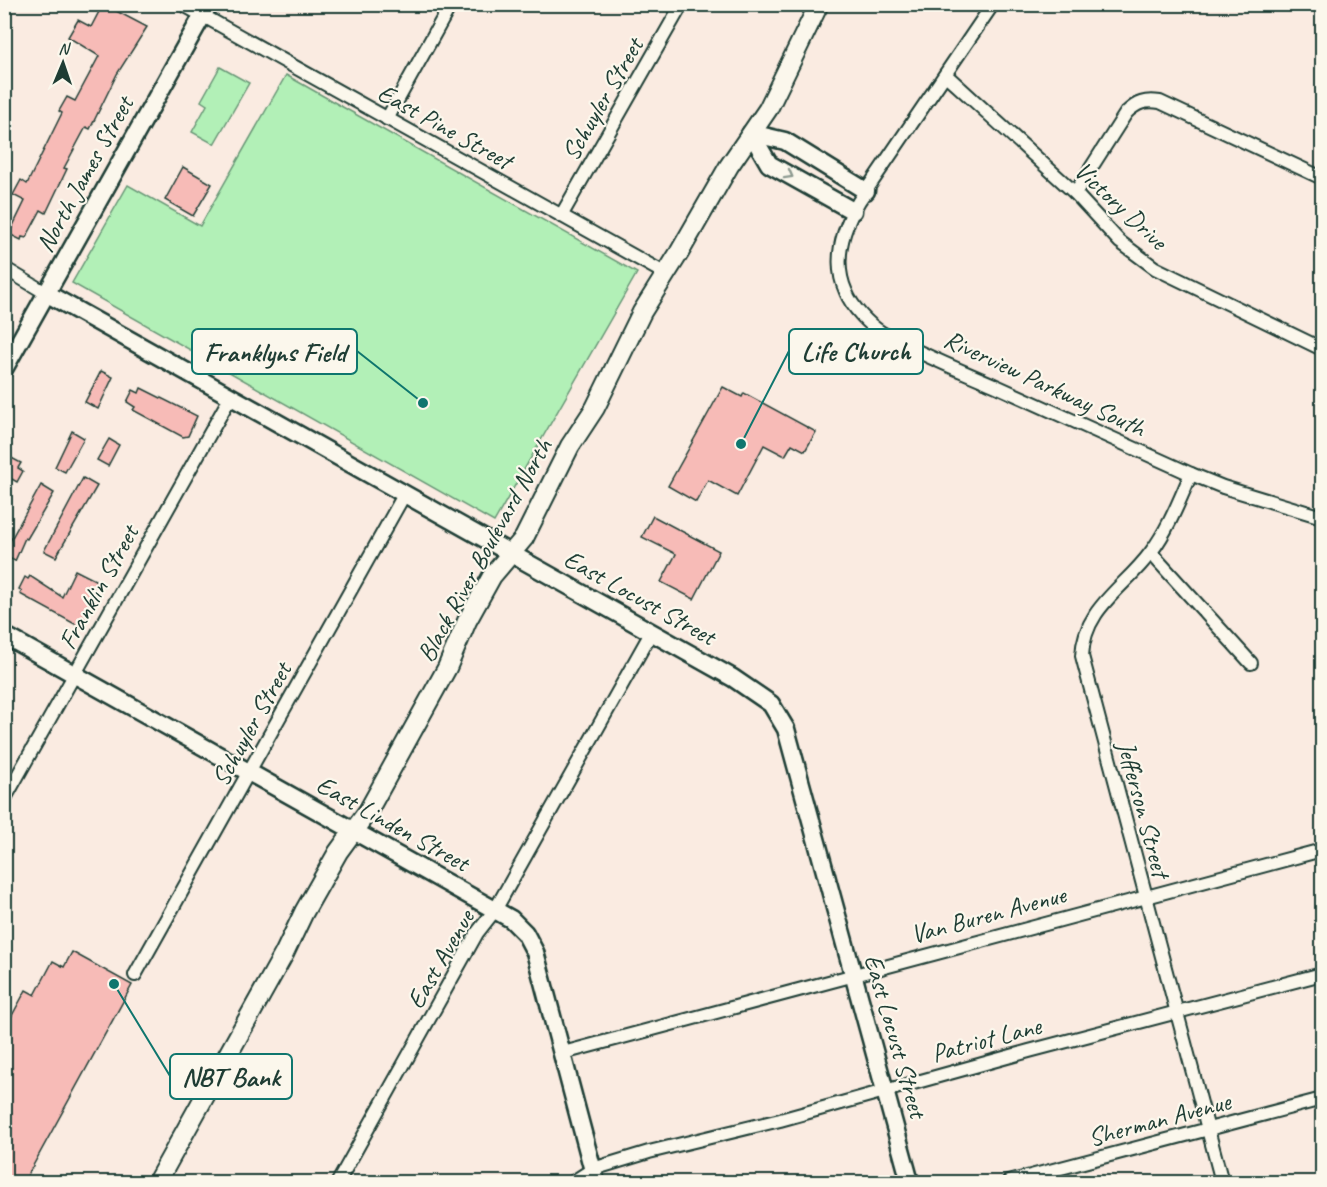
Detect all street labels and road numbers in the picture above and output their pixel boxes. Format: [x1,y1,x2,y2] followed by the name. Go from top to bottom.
[554,30,652,166] street label: Schuyler Street
[372,76,521,178] street label: East Pine Street
[28,89,142,258] street label: North James Street
[1067,154,1176,259] street label: Victory Drive
[939,322,1152,445] street label: Riverview Parkway South
[409,432,560,668] street label: Black River Boulevard North
[51,517,147,655] street label: Franklin Street
[558,542,723,654] street label: East Locust Street
[204,655,300,792] street label: Schuyler Street
[1109,735,1178,884] street label: Jefferson Street
[311,768,477,880] street label: East Linden Street
[907,878,1071,951] street label: Van Buren Avenue
[399,902,483,1015] street label: East Avenue
[856,951,935,1124] street label: East Locust Street
[928,1009,1046,1070] street label: Patriot Lane
[1084,1084,1235,1154] street label: Sherman Avenue

